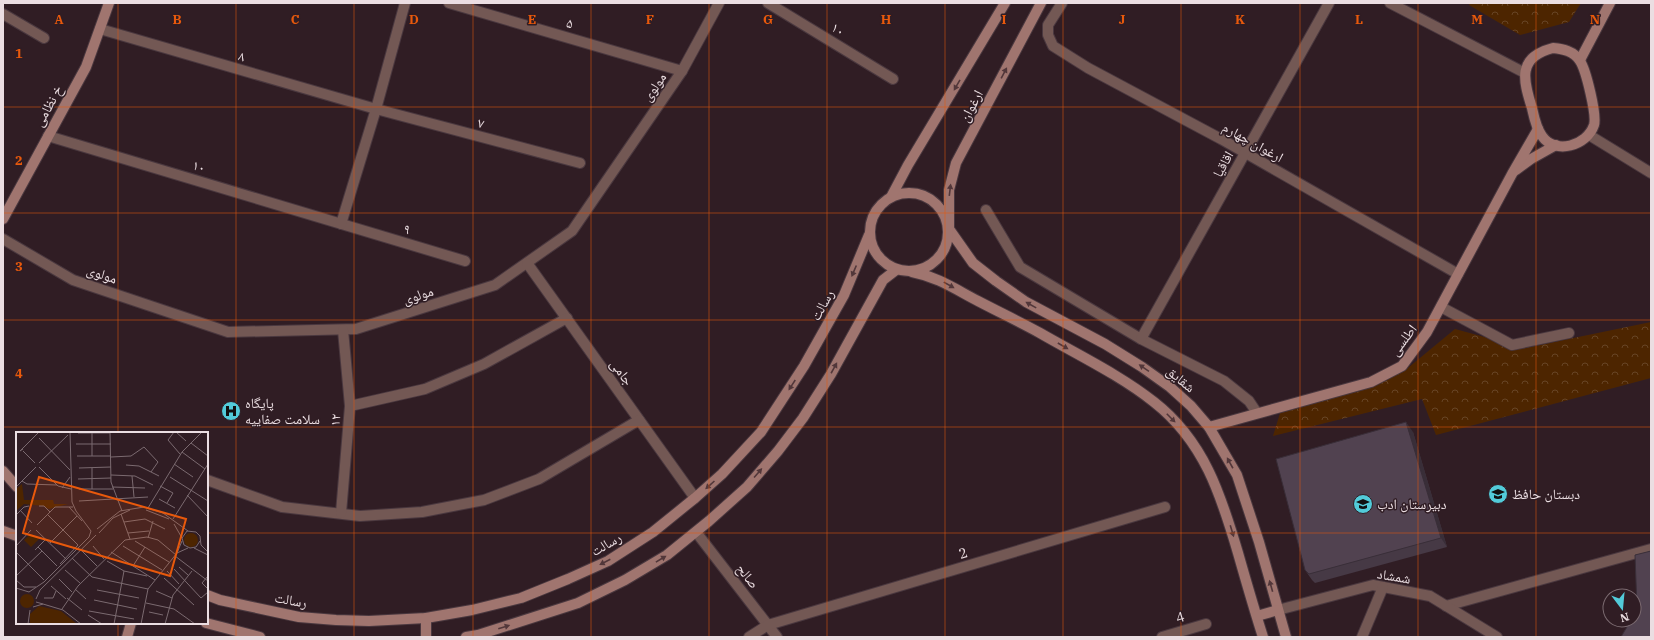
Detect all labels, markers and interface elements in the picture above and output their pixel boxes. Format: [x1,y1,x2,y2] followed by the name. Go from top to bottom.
[54,11,64,28] text: A
[172,11,182,28] text: B
[291,11,300,28] text: C
[409,11,419,28] text: D
[528,11,536,28] text: E
[646,11,654,28] text: F
[763,11,773,28] text: G
[881,11,892,28] text: H
[1002,11,1007,28] text: I
[1119,11,1126,28] text: J
[1235,11,1245,28] text: K
[1355,11,1363,28] text: L
[1471,11,1483,28] text: M
[1590,11,1600,28] text: N
[564,13,576,33] street label: ۵
[828,18,848,40] street label: ۱۰
[15,45,23,62] text: 1
[236,46,248,66] street label: ۸
[1001,67,1007,79] one-way arrow
[638,69,670,105] street label: مولوی
[953,79,960,91] one-way arrow
[29,82,68,130] street label: خ نظامی
[955,87,987,125] street label: ارغوان
[476,113,486,133] street label: ۷
[1219,118,1287,167] street label: ارغوان چهارم
[1209,148,1237,180] street label: اقاقیا
[15,152,23,169] text: 2
[190,156,208,176] street label: ۱۰
[946,184,953,196] one-way arrow
[401,219,413,239] street label: ۹
[15,258,23,275] text: 3
[84,260,120,288] street label: مولوی
[851,266,857,277] one-way arrow
[943,281,954,288] one-way arrow
[400,282,436,308] street label: مولوی
[806,286,838,324] street label: رسالت
[1025,301,1037,308] one-way arrow
[1385,321,1421,359] street label: اطلسی
[1057,343,1069,350] one-way arrow
[606,355,638,389] street label: جامی
[830,362,837,374] one-way arrow
[1162,362,1199,397] street label: شقایق
[1139,364,1149,372] one-way arrow
[15,365,23,382] text: 4
[788,380,796,390] one-way arrow
[245,394,320,428] place label: پایگاه سلامت صفاییه
[220,400,242,422] hospital icon: پایگاه سلامت صفاییه
[325,413,345,427] street label: ۱۲
[1166,413,1176,422] one-way arrow
[16,432,208,624] inset map
[1227,457,1234,469] one-way arrow
[754,468,763,479] one-way arrow
[705,480,714,489] one-way arrow
[1487,483,1509,505] school or university icon: دبستان حافظ
[1512,485,1580,503] place label: دبستان حافظ
[1352,493,1374,515] school or university icon: دبیرستان ادب
[1377,495,1447,513] place label: دبیرستان ادب
[1229,525,1235,537] one-way arrow
[587,528,625,560] street label: رسالت
[956,543,970,563] street label: 2
[655,555,667,562] one-way arrow
[599,559,611,565] one-way arrow
[732,560,763,593] street label: صالح
[1376,564,1412,588] street label: شمشاد
[1268,580,1274,592] one-way arrow
[273,588,309,612] street label: رسالت
[1602,588,1642,628] north arrow
[1173,607,1187,627] street label: 4
[1618,610,1631,626] text: N
[498,624,510,630] one-way arrow

